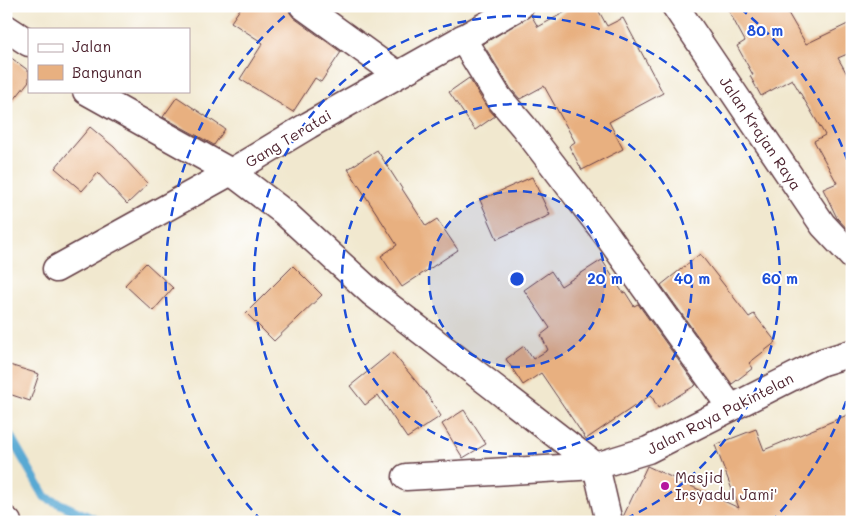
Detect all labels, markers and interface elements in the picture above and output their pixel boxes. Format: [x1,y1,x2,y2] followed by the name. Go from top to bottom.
[747,20,783,40] text: 80 m
[28,28,190,92] legend
[72,36,111,56] text: Jalan
[72,62,142,82] text: Bangunan
[715,72,807,194] street label: Jalan Krajan Raya
[241,104,335,172] street label: Gang Teratai
[587,268,623,288] text: 20 m
[674,268,710,288] text: 40 m
[762,268,798,288] text: 60 m
[508,270,526,288] centre of rings
[644,367,796,459] street label: Jalan Raya Pakintelan
[675,467,777,504] place label: Masjid Irsyadul Jami'
[659,480,671,492] marker: Masjid Irsyadul Jami'

